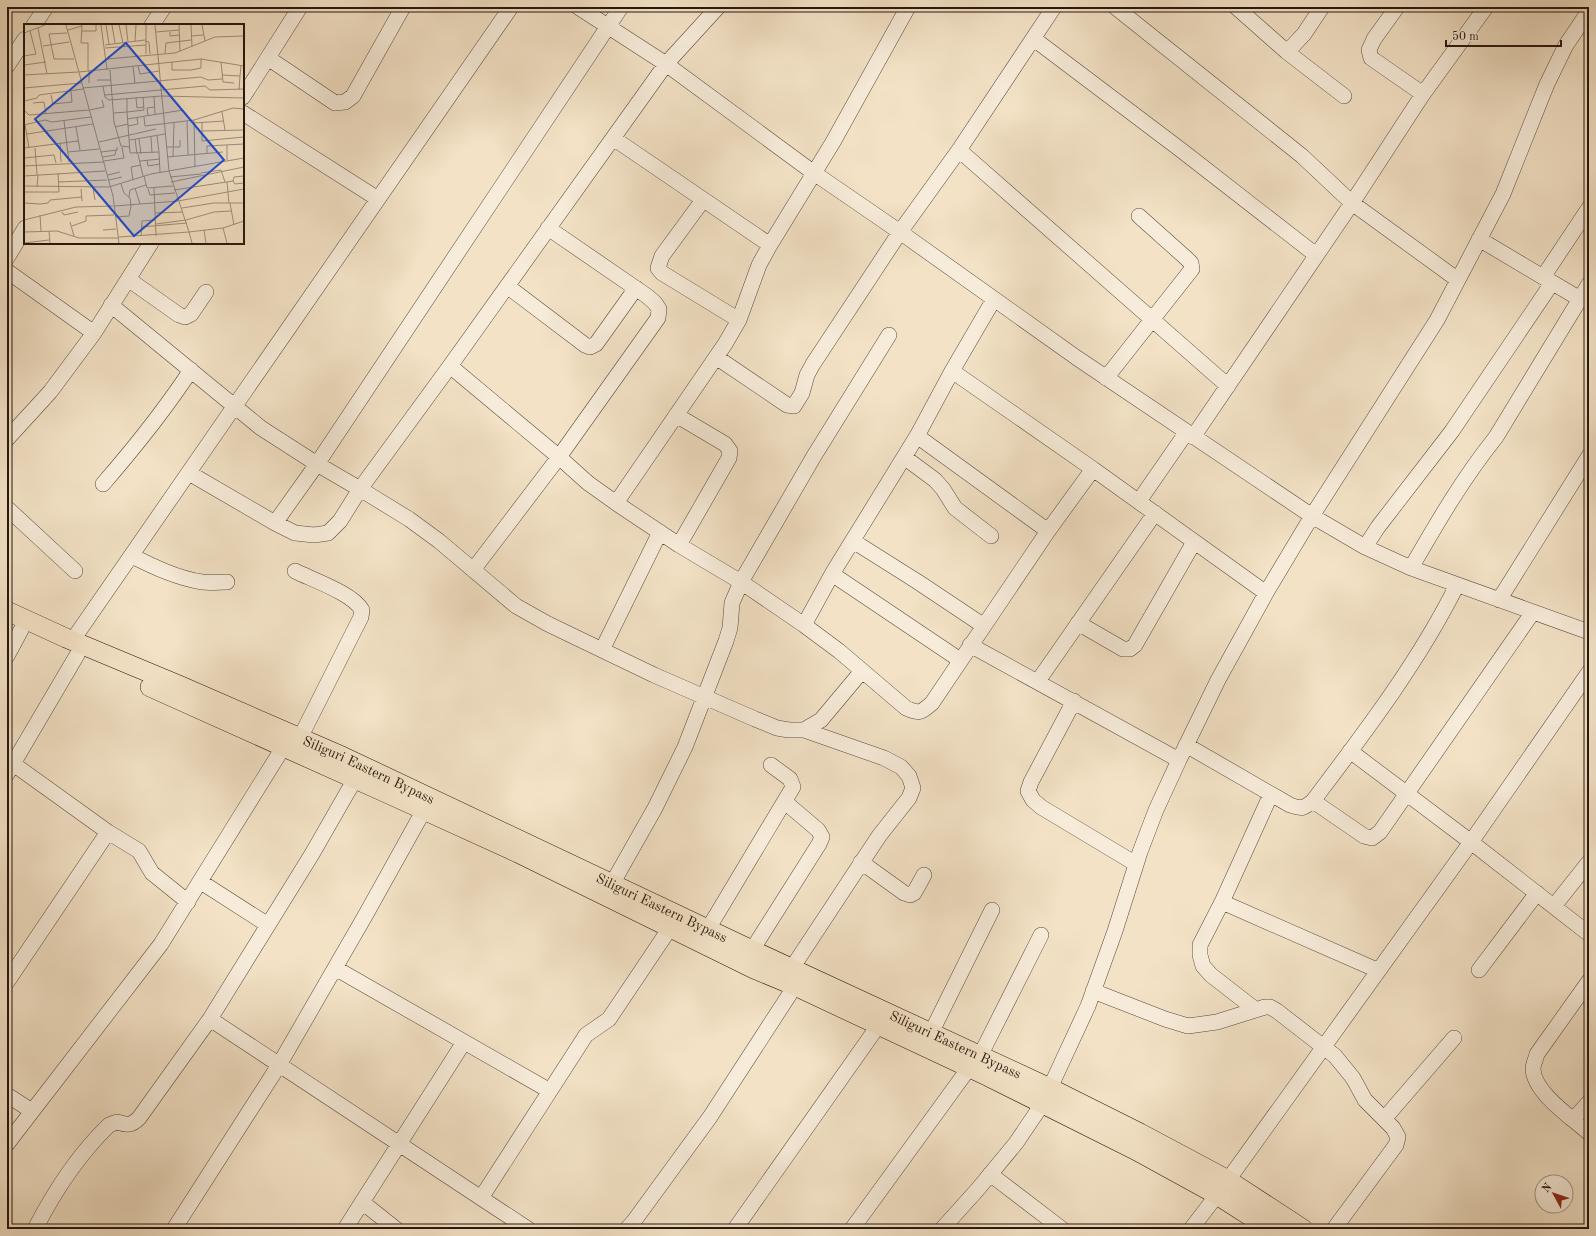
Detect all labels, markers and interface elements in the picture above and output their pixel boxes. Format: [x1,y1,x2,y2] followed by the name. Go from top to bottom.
[1446,22,1561,48] scale bar
[24,24,244,244] inset map
[1452,30,1479,43] text: 50 m
[301,734,436,807] street label: Siliguri Eastern Bypass
[594,871,729,945] street label: Siliguri Eastern Bypass
[887,1009,1023,1082] street label: Siliguri Eastern Bypass
[1534,1174,1574,1214] north arrow
[1541,1181,1555,1195] text: N

